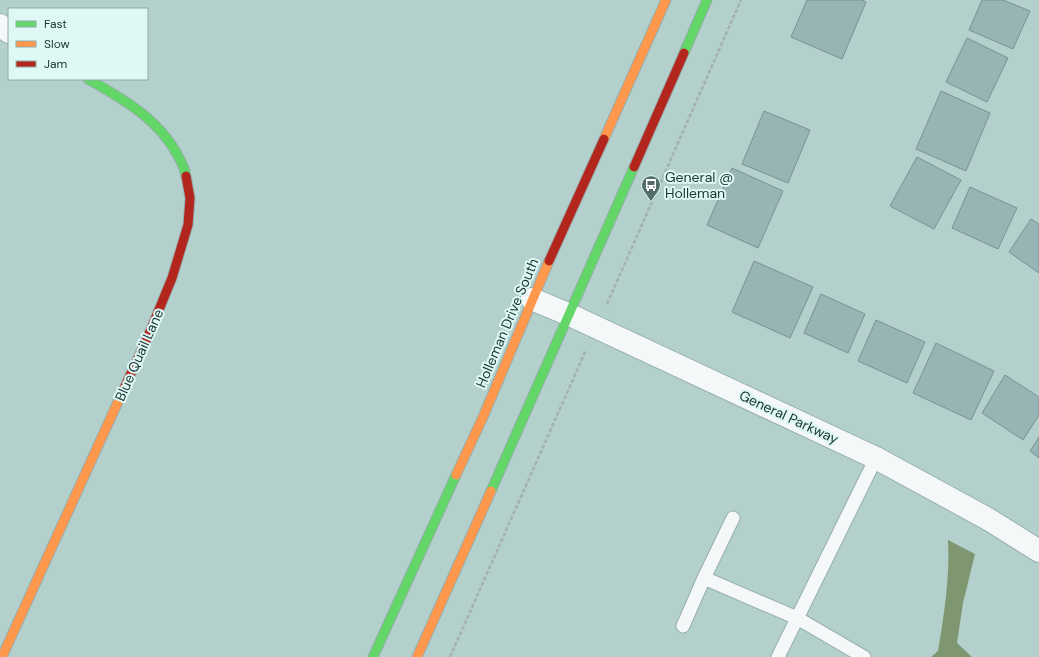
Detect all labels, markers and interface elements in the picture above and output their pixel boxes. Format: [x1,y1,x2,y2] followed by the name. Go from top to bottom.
[8,8,148,80] legend
[44,16,67,32] text: Fast
[44,36,70,52] text: Slow
[44,56,67,72] text: Jam
[665,168,733,202] place label: General @ Holleman
[640,174,662,202] bus stop icon: General @ Holleman
[472,256,542,390] street label: Holleman Drive South
[111,306,167,404] street label: Blue Quail Lane
[736,386,842,448] street label: General Parkway

